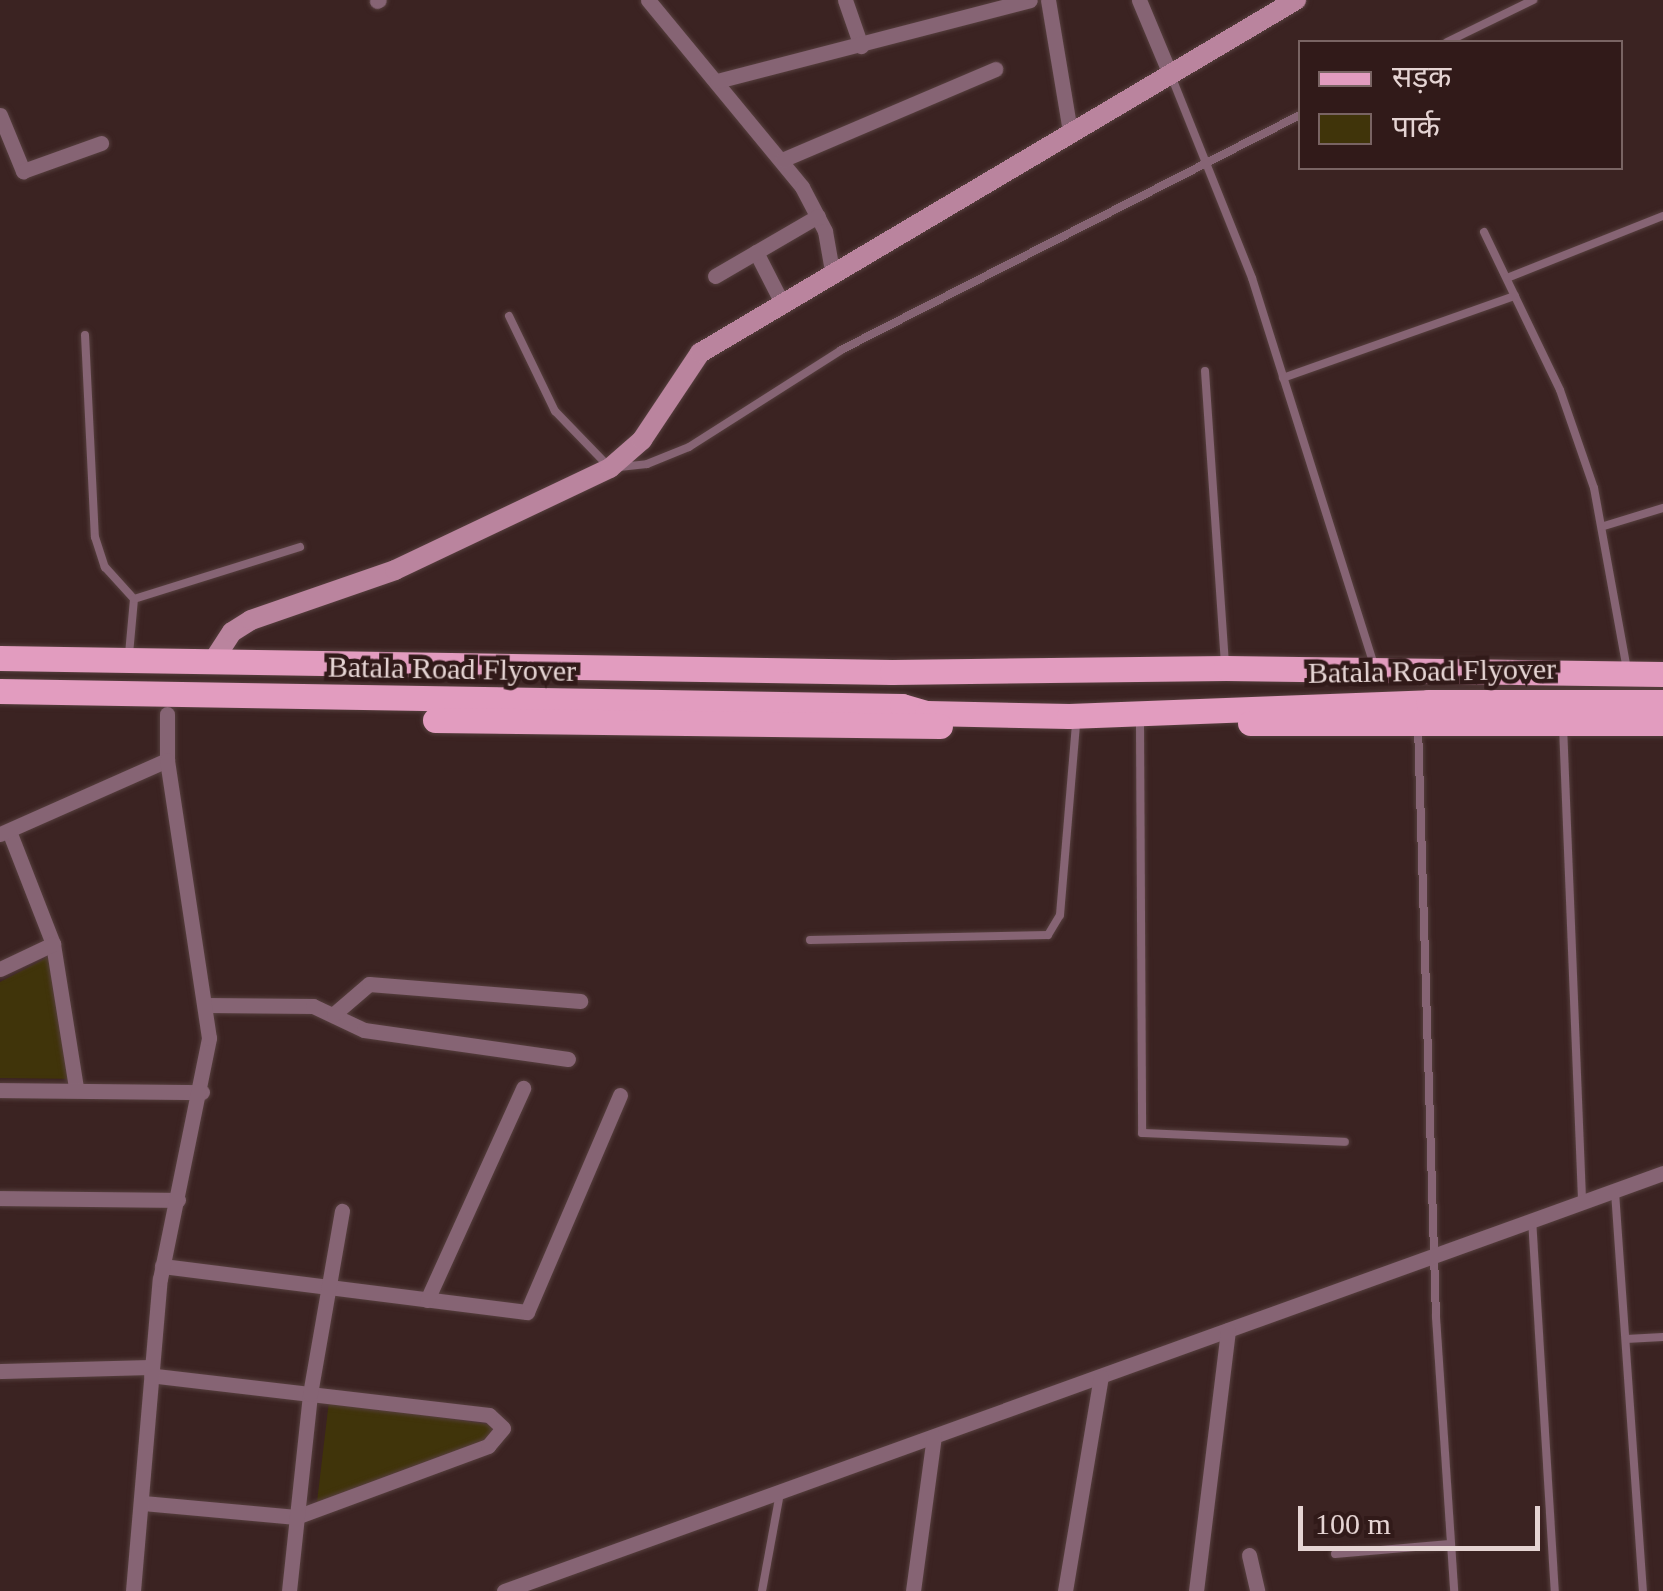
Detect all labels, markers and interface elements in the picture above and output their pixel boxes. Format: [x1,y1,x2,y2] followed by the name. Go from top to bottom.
[1298,40,1623,170] legend
[1392,60,1451,93] text: सड़क
[1392,110,1440,143] text: पार्क
[328,649,576,689] street label: Batala Road Flyover
[1308,651,1556,691] street label: Batala Road Flyover
[1303,1486,1546,1548] scale bar
[1315,1507,1391,1540] text: 100 m

